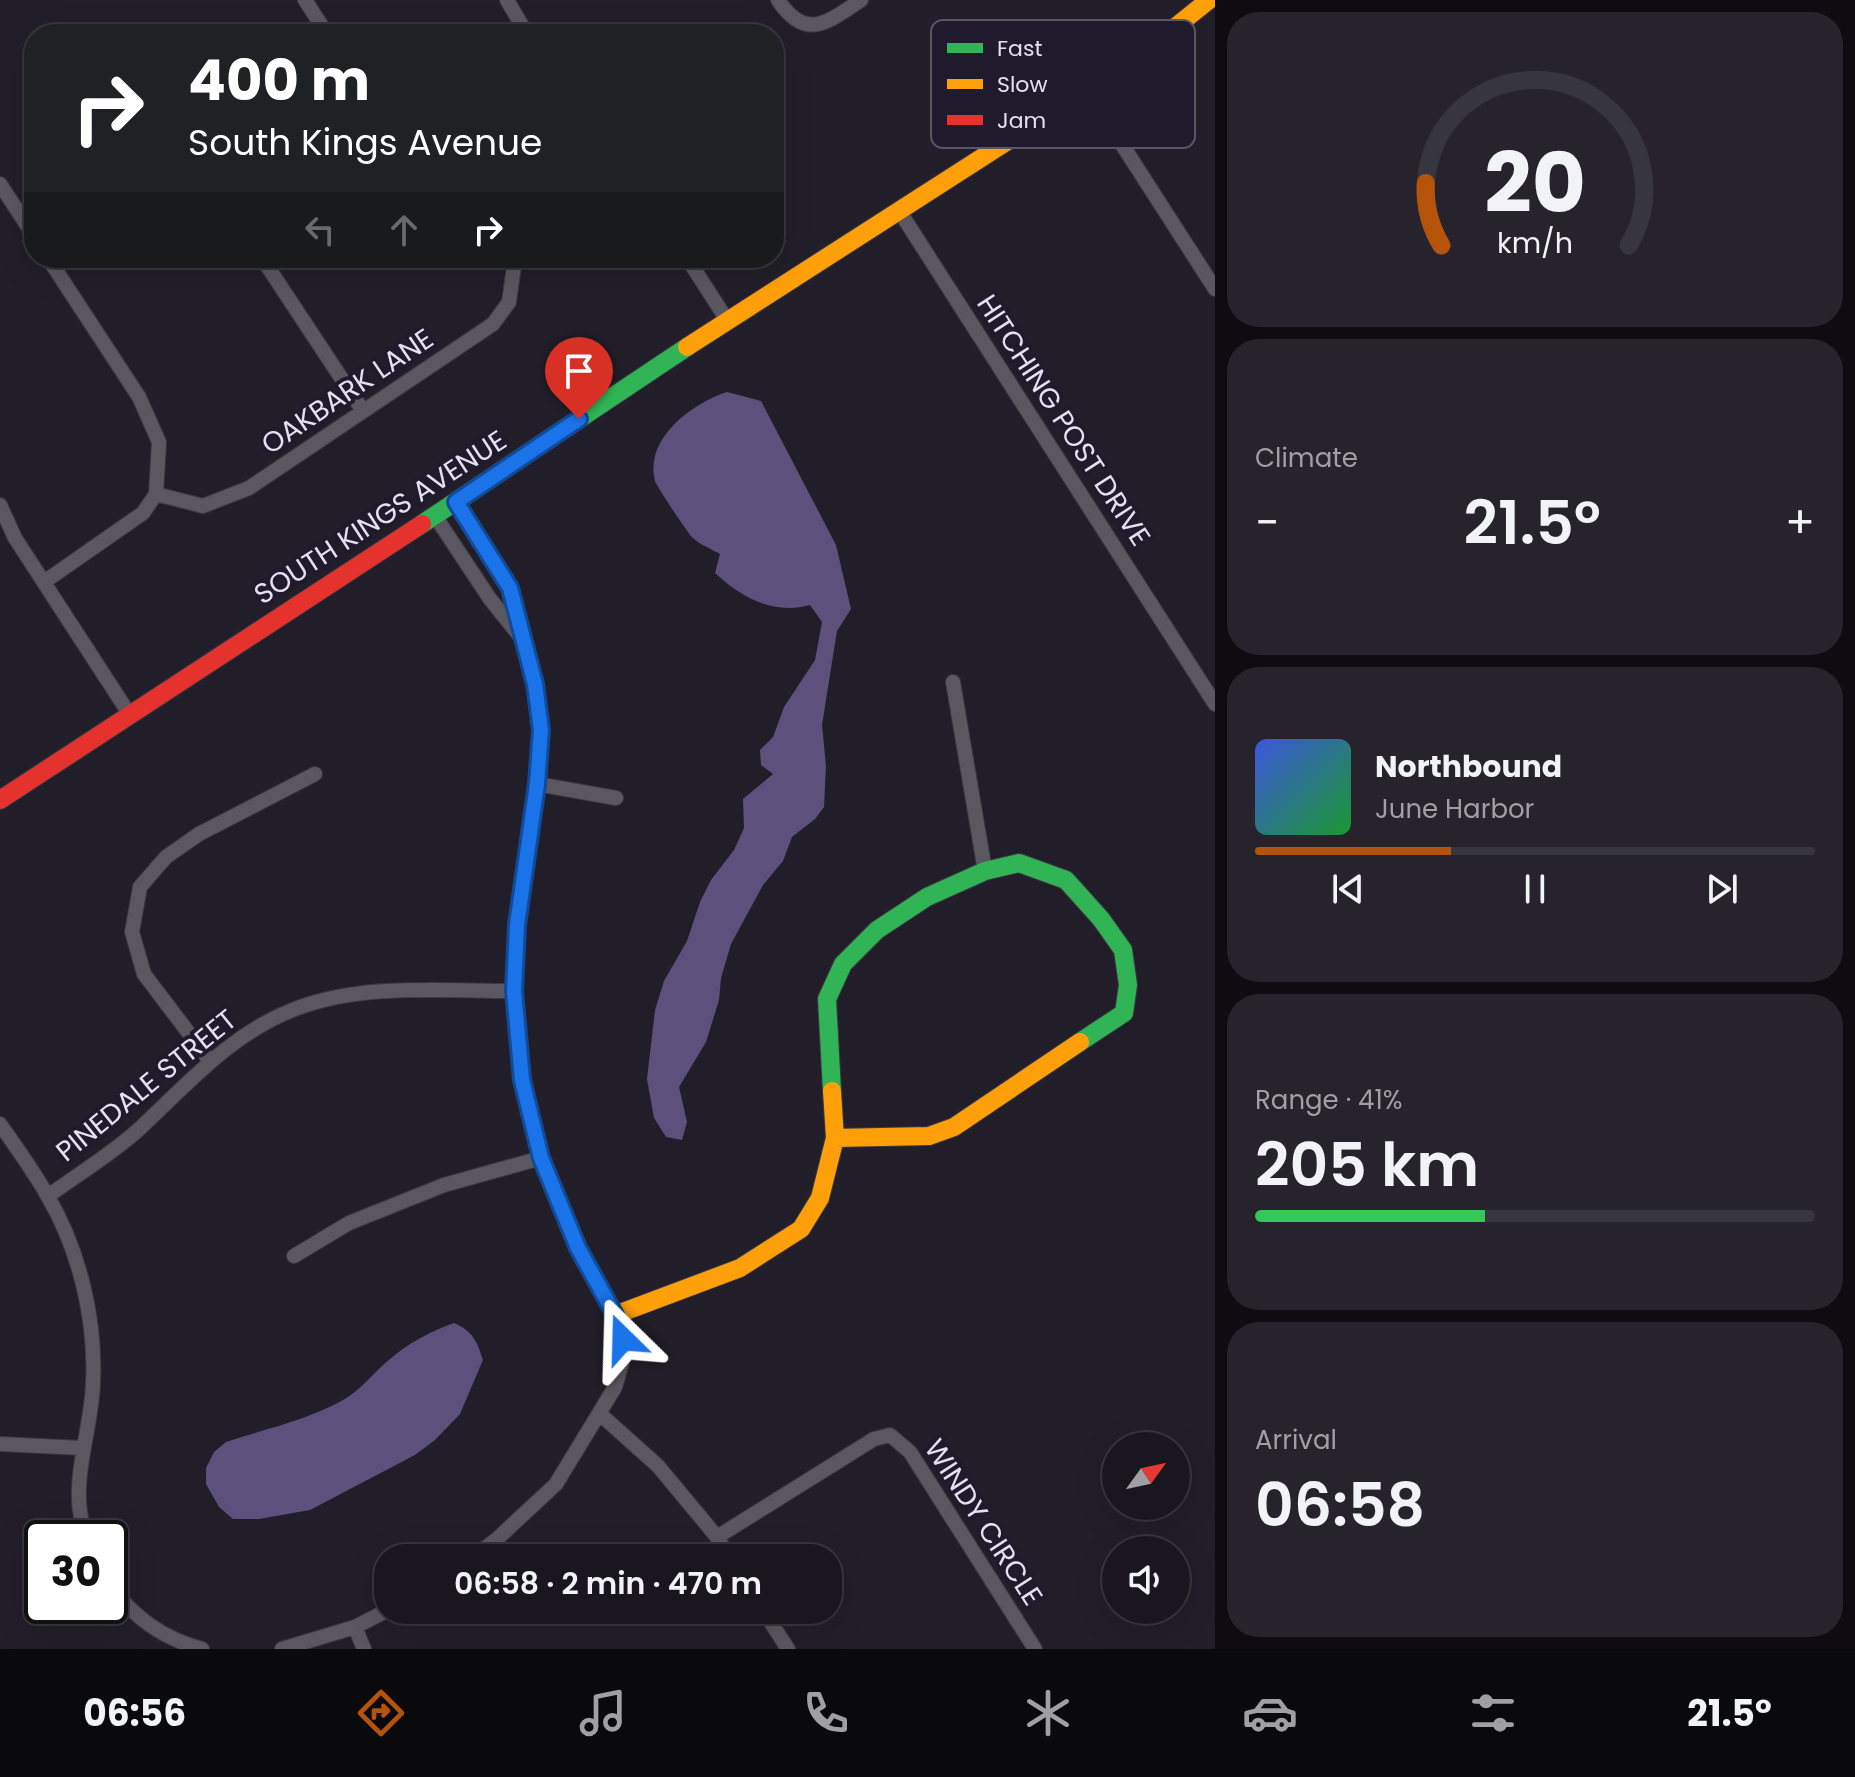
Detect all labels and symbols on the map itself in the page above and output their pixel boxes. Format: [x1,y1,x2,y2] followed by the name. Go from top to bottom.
[931,20,1195,148] legend
[997,33,1042,64] text: Fast
[997,69,1047,100] text: Slow
[997,105,1046,136] text: Jam
[968,287,1160,554] street label: HITCHING POST DRIVE
[253,319,441,463] street label: OAKBARK LANE
[545,337,613,419] pin
[247,421,514,614] street label: SOUTH KINGS AVENUE
[48,1000,245,1170] street label: PINEDALE STREET
[581,1297,665,1381] position arrow
[915,1431,1052,1613] street label: WINDY CIRCLE
[1102,1432,1190,1520] north arrow
[24,1520,128,1624] speed limit sign: 30

